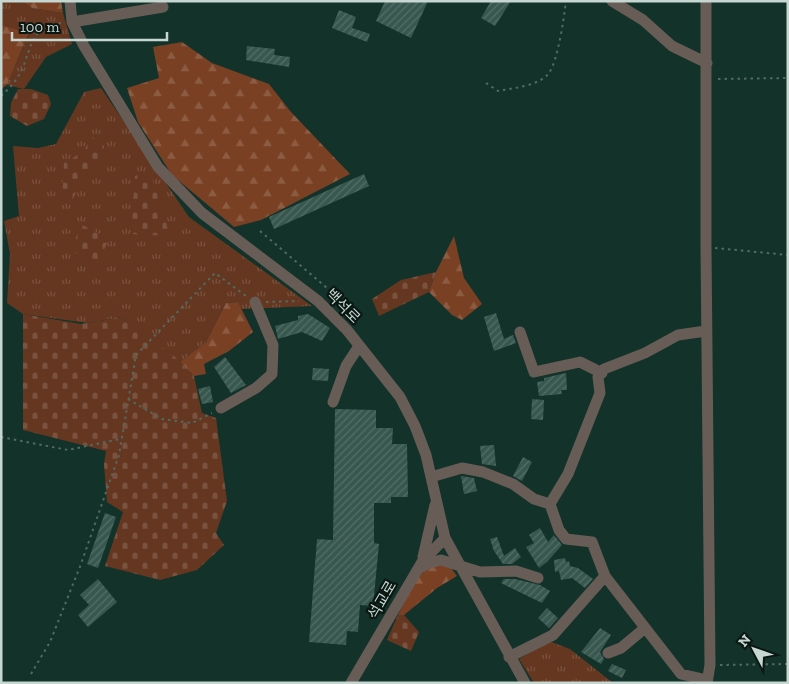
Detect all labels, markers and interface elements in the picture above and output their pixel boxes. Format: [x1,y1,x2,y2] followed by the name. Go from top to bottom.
[12,10,168,42] scale bar
[20,18,59,36] text: 100 m
[322,285,364,327] street label: 백석로
[364,578,400,622] street label: 석교로
[729,624,779,674] north arrow
[735,631,755,650] text: N

